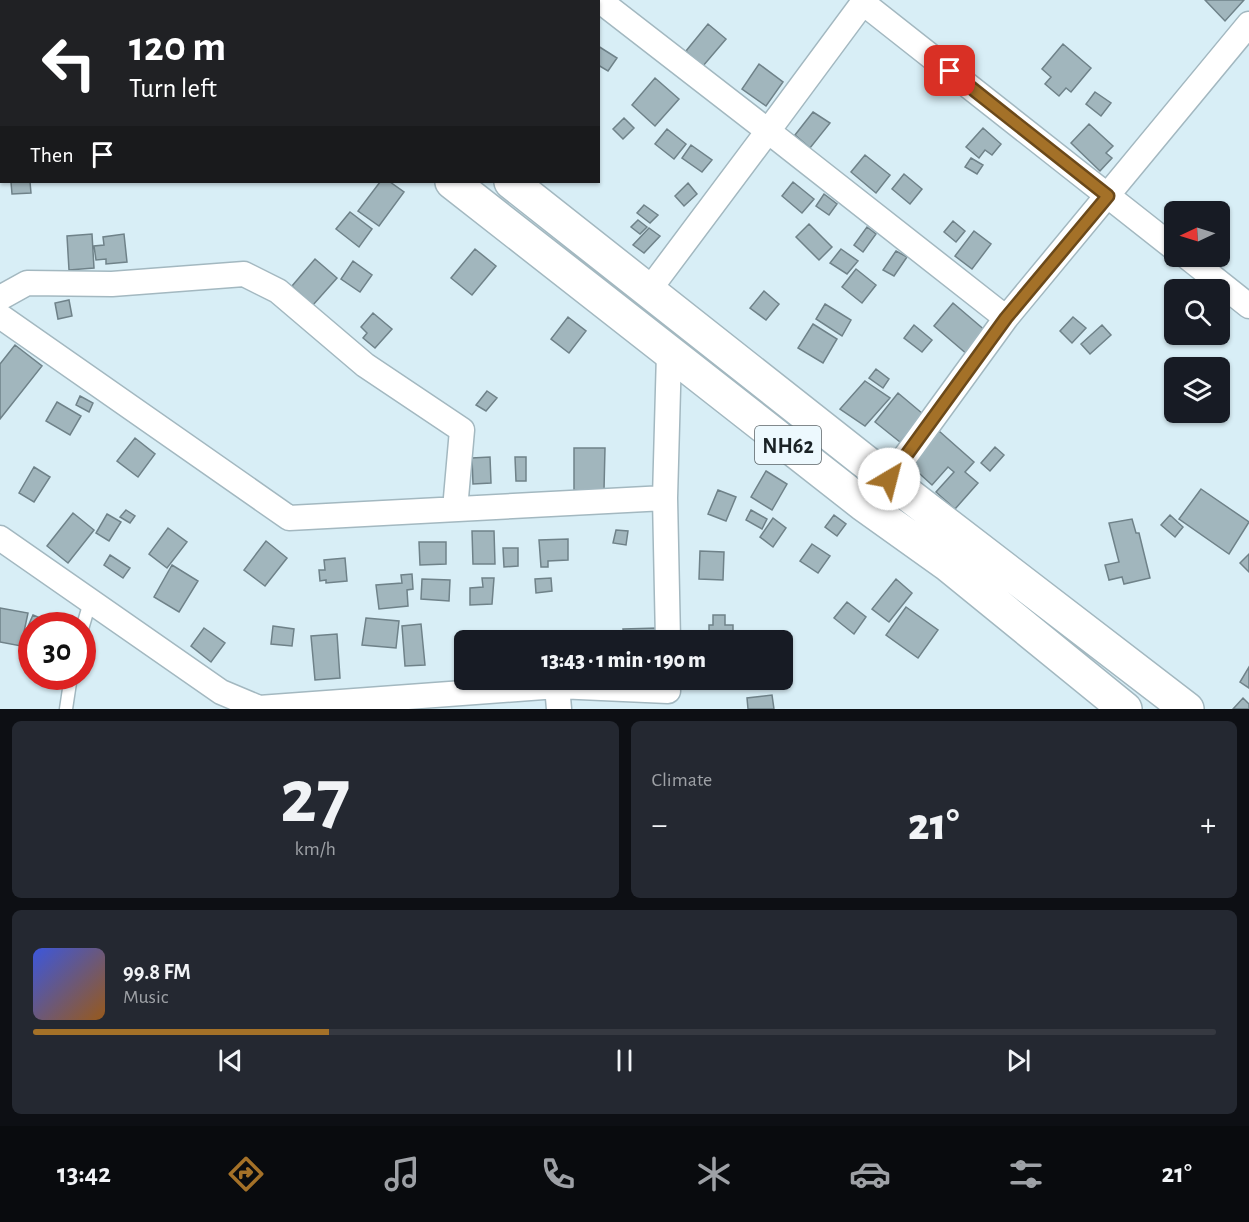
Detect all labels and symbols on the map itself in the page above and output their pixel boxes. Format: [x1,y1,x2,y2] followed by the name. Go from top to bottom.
[924,45,975,96] pin
[1164,201,1230,267] north arrow
[755,426,821,464] road number: NH62
[857,447,921,511] position arrow
[18,612,96,690] speed limit sign: 30

